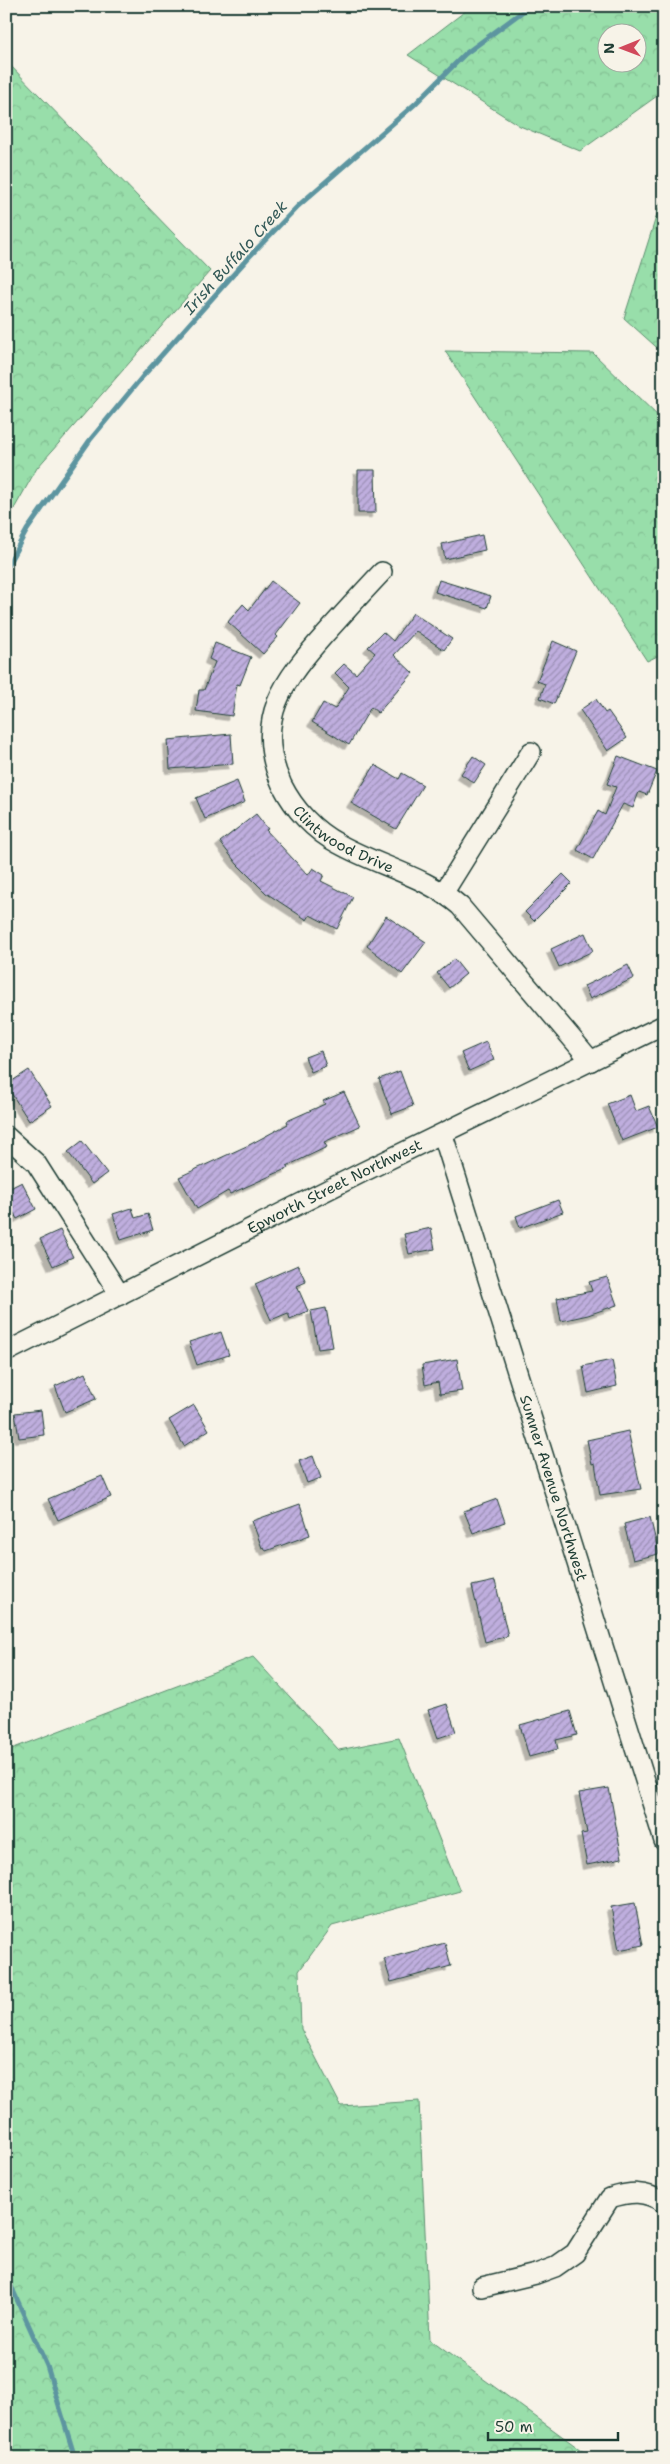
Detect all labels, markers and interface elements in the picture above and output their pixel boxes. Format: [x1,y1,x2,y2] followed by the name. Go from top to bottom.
[598,22,648,72] north arrow
[600,43,618,54] text: N
[178,196,292,319] water label: Irish Buffalo Creek
[288,801,397,878] street label: Clintwood Drive
[244,1135,425,1239] street label: Epworth Street Northwest
[515,1392,592,1584] street label: Sumner Avenue Northwest
[488,2409,618,2441] scale bar
[495,2417,533,2437] text: 50 m

